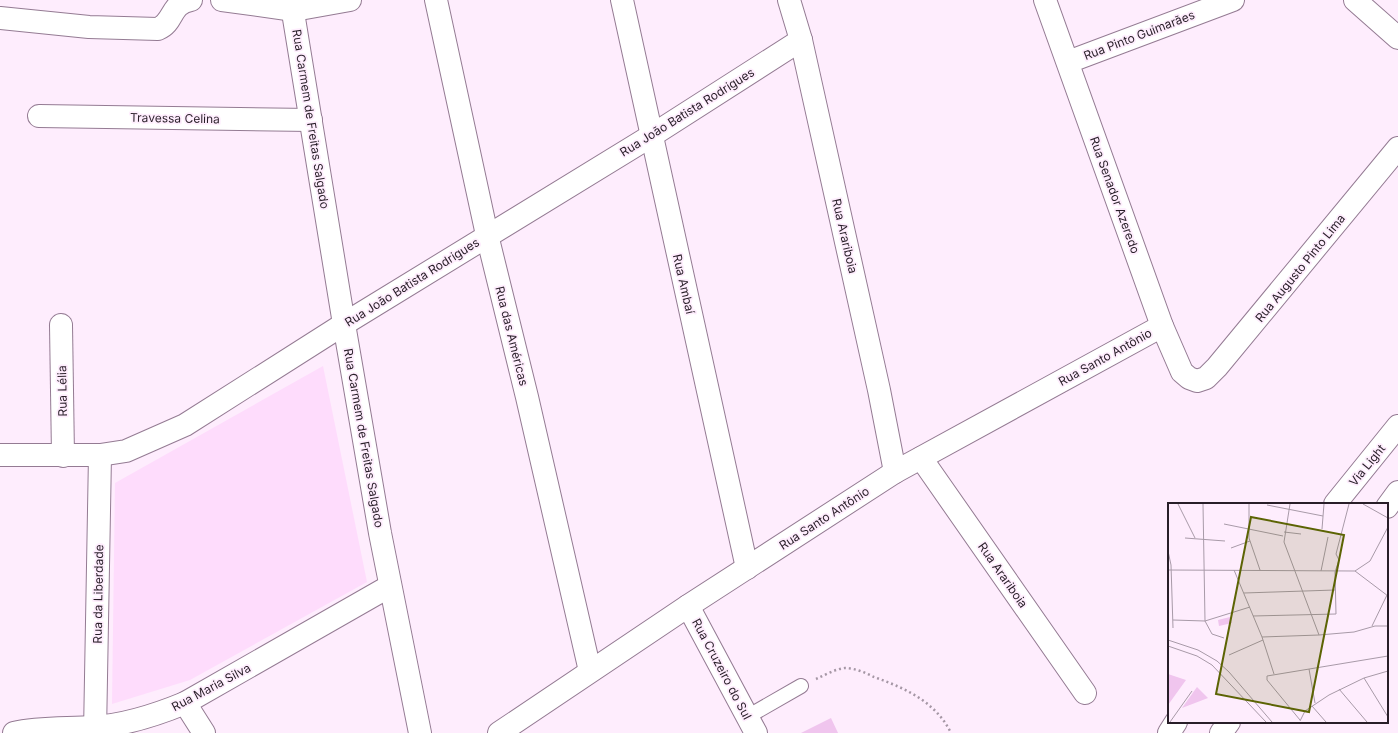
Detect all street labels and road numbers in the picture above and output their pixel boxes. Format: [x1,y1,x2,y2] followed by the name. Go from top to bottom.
[1081,7,1197,63] street label: Rua Pinto Guimarães
[289,28,333,210] street label: Rua Carmem de Freitas Salgado
[617,64,757,160] street label: Rua João Batista Rodrigues
[130,110,220,126] street label: Travessa Celina
[1087,134,1143,256] street label: Rua Senador Azeredo
[829,197,861,275] street label: Rua Arariboia
[1252,211,1348,325] street label: Rua Augusto Pinto Lima
[342,234,482,330] street label: Rua João Batista Rodrigues
[670,253,698,315] street label: Rua Ambaí
[492,285,532,387] street label: Rua das Américas
[1056,325,1154,389] street label: Rua Santo Antônio
[341,347,387,529] street label: Rua Carmem de Freitas Salgado
[54,365,70,417] street label: Rua Lélia
[1346,441,1388,489] street label: Via Light
[776,483,872,553] street label: Rua Santo Antônio
[975,539,1031,611] street label: Rua Arariboia
[90,544,106,644] street label: Rua da Liberdade
[689,616,755,722] street label: Rua Cruzeiro do Sul
[169,660,253,714] street label: Rua Maria Silva

